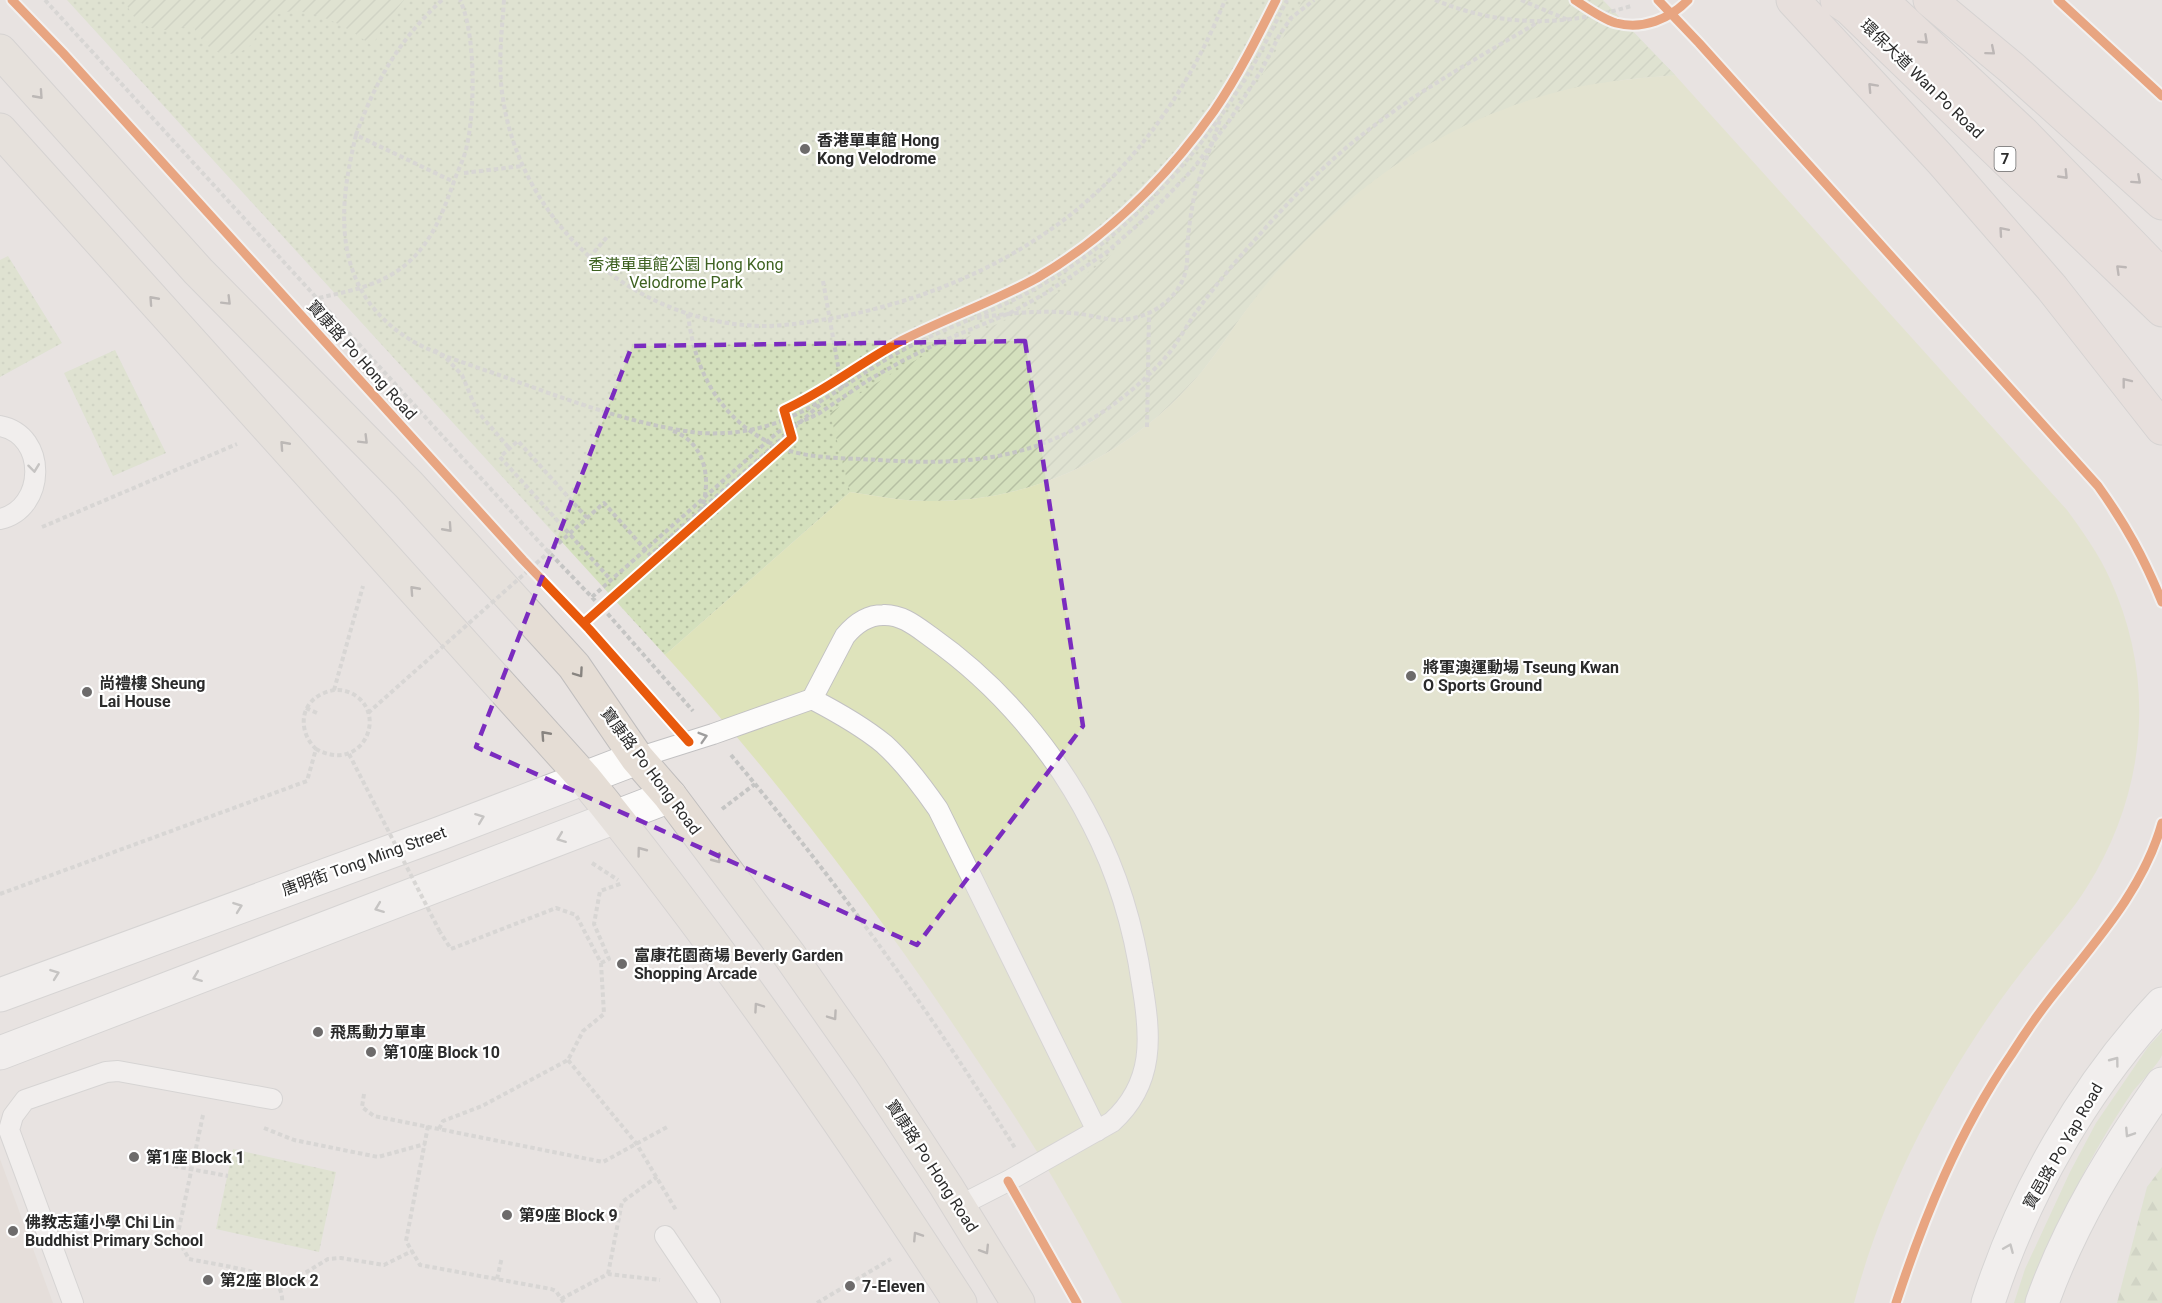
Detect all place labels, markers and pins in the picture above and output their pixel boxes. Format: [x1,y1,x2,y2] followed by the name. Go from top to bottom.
[817,131,939,168] place label: 香港單車館 Hong Kong Velodrome
[798,142,812,156] marker: 香港單車館 Hong Kong Velodrome
[1423,658,1619,695] place label: 將軍澳運動場 Tseung Kwan O Sports Ground
[1404,669,1418,683] marker: 將軍澳運動場 Tseung Kwan O Sports Ground
[99,674,206,711] place label: 尚禮樓 Sheung Lai House
[80,685,94,699] marker: 尚禮樓 Sheung Lai House
[634,946,843,983] place label: 富康花園商場 Beverly Garden Shopping Arcade
[615,957,629,971] marker: 富康花園商場 Beverly Garden Shopping Arcade
[330,1023,426,1042] place label: 飛馬動力單車
[311,1025,325,1039] marker: 飛馬動力單車
[383,1043,500,1062] place label: 第10座 Block 10
[364,1045,378,1059] marker: 第10座 Block 10
[146,1148,245,1167] place label: 第1座 Block 1
[127,1150,141,1164] marker: 第1座 Block 1
[519,1206,618,1225] place label: 第9座 Block 9
[500,1208,514,1222] marker: 第9座 Block 9
[25,1213,203,1250] place label: 佛教志蓮小學 Chi Lin Buddhist Primary School
[6,1224,20,1238] marker: 佛教志蓮小學 Chi Lin Buddhist Primary School
[220,1271,319,1290] place label: 第2座 Block 2
[201,1273,215,1287] marker: 第2座 Block 2
[862,1277,925,1296] place label: 7-Eleven
[843,1279,857,1293] marker: 7-Eleven

